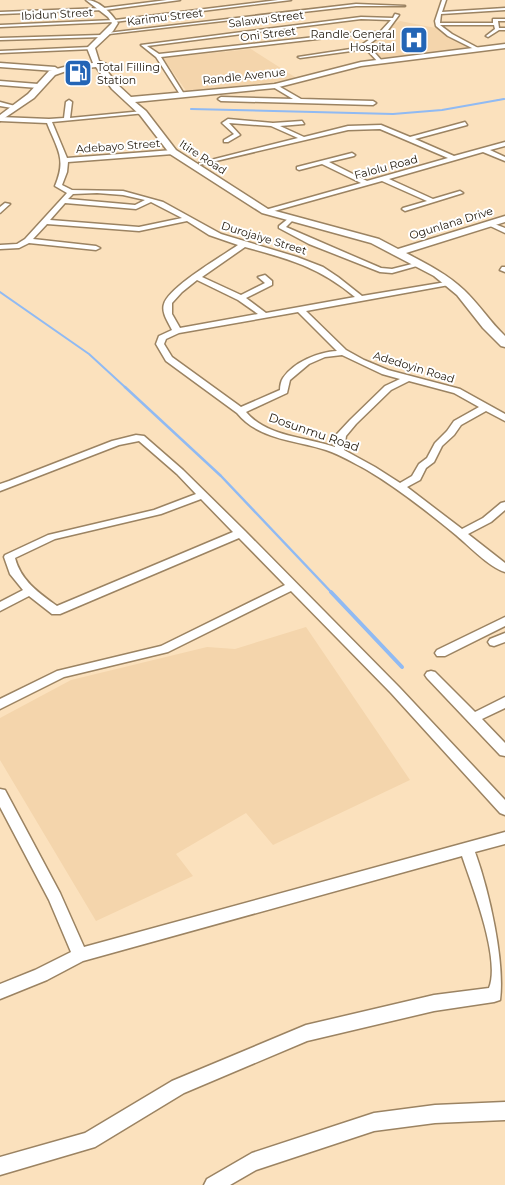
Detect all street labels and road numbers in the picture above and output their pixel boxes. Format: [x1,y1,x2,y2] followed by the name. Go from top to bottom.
[21,5,94,23] street label: Ibidun Street
[126,5,204,29] street label: Karimu Street
[228,7,305,31] street label: Salawu Street
[239,24,297,44] street label: Oni Street
[202,65,286,87] street label: Randle Avenue
[75,136,161,156] street label: Adebayo Street
[177,137,229,177] street label: Itire Road
[353,152,419,182] street label: Falolu Road
[408,204,495,242] street label: Ogunlana Drive
[220,218,309,258] street label: Durojaiye Street
[372,348,456,386] street label: Adedoyin Road
[267,409,361,455] street label: Dosunmu Road

